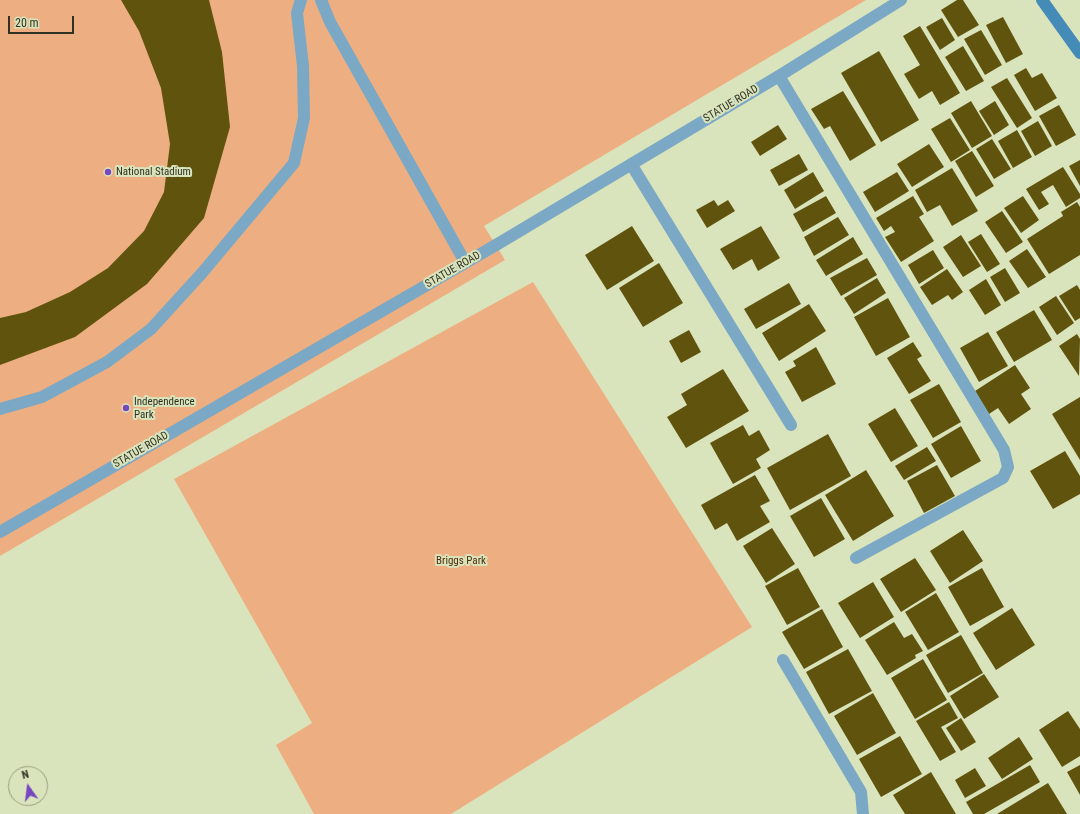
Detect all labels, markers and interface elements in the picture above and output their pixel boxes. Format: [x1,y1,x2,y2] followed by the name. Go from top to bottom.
[10,8,76,34] scale bar
[15,16,39,30] text: 20 m
[701,83,761,125] street label: STATUE ROAD
[116,165,191,179] place label: National Stadium
[103,167,113,177] marker: National Stadium
[423,249,483,291] street label: STATUE ROAD
[134,395,195,421] place label: Independence Park
[121,403,131,413] marker: Independence Park
[111,429,171,471] street label: STATUE ROAD
[436,554,486,568] park label: Briggs Park
[8,766,48,806] north arrow
[20,768,30,782] text: N

